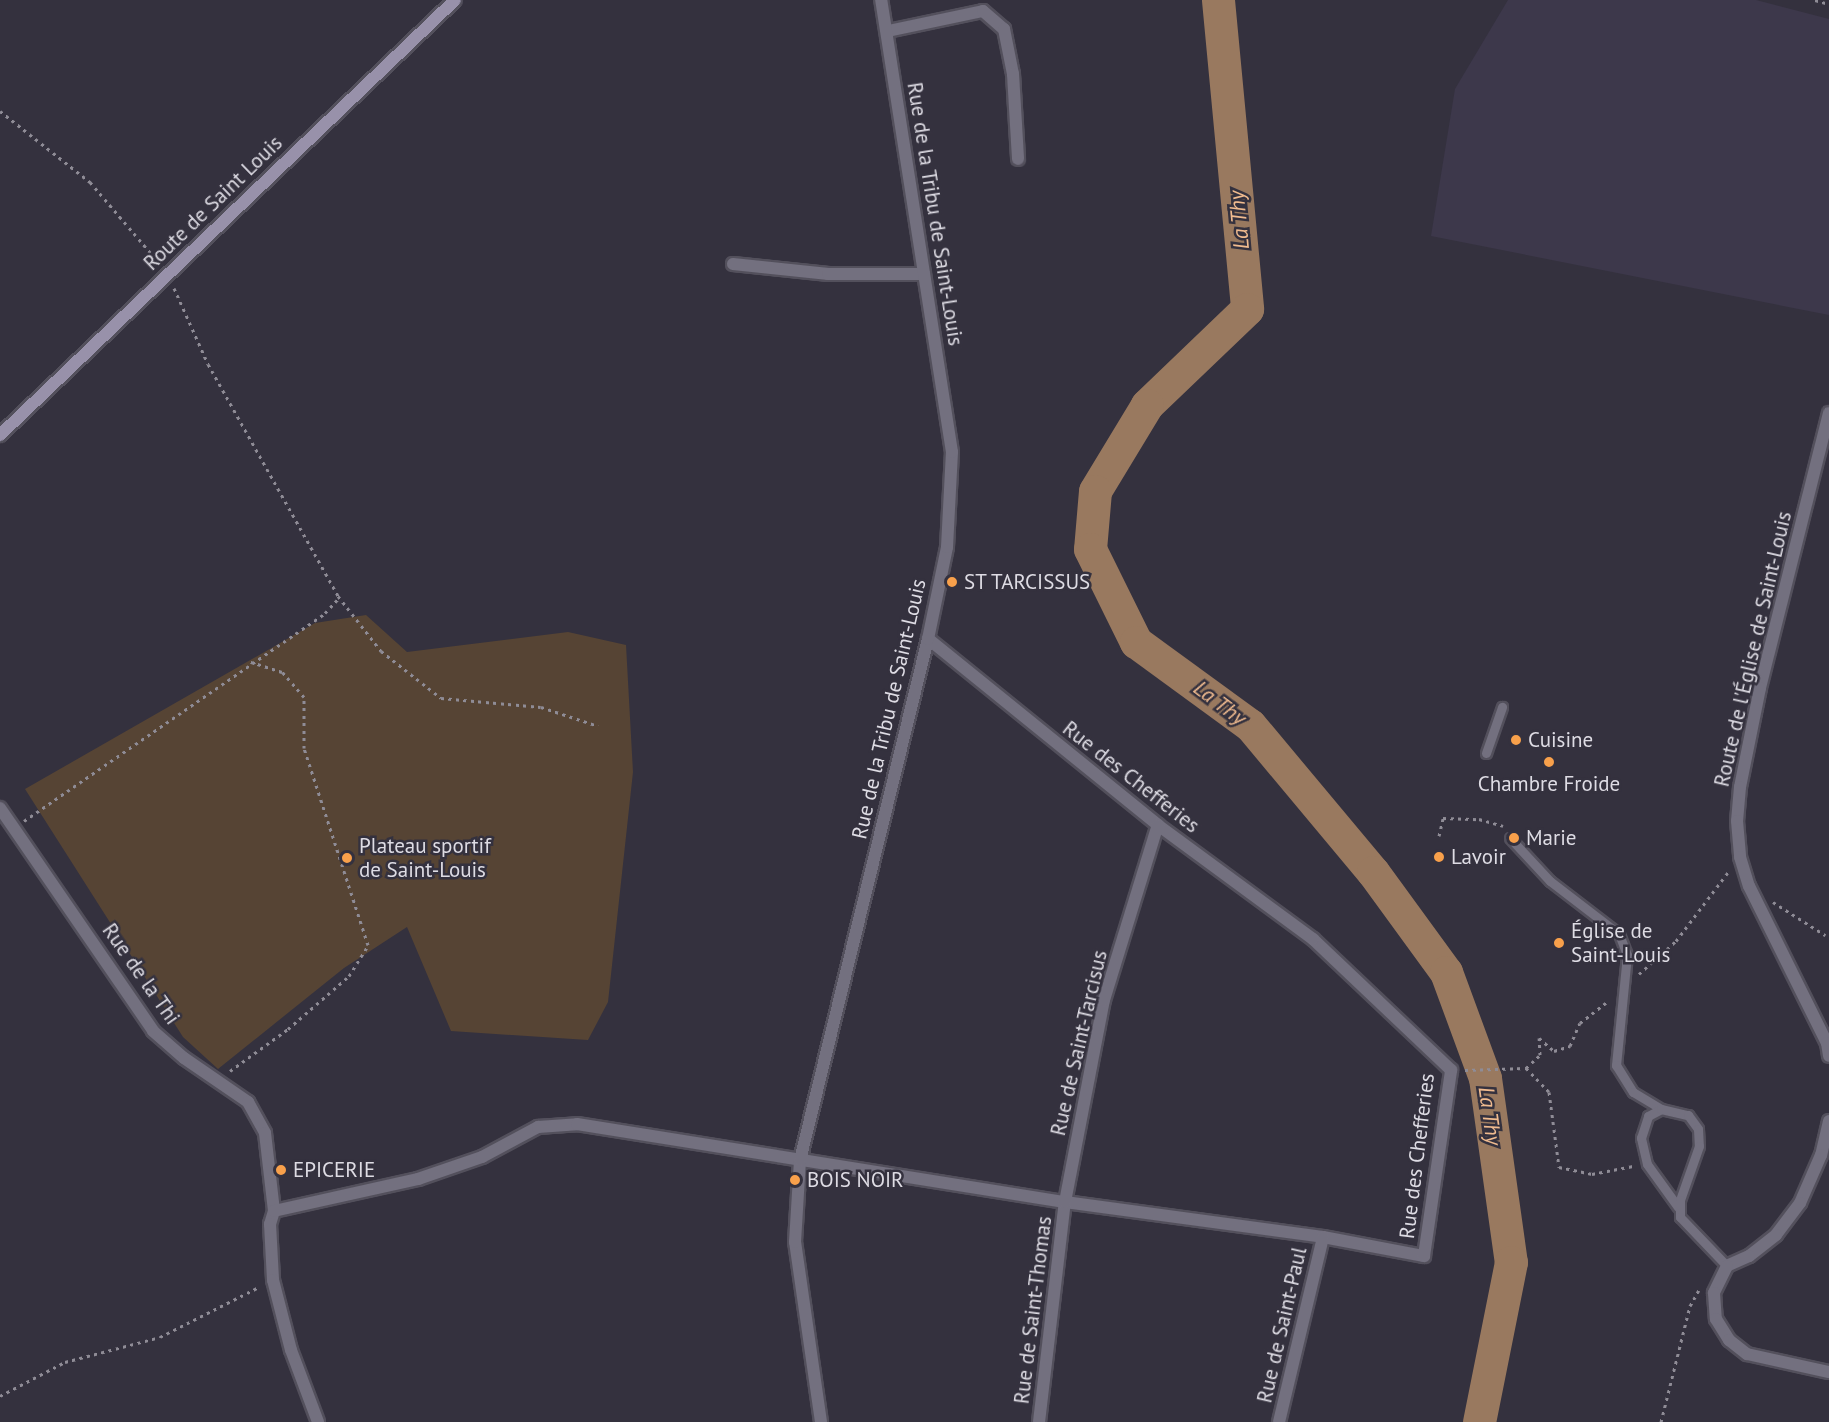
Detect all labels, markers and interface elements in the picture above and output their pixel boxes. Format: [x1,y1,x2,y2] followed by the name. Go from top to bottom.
[902,80,968,348] street label: Rue de la Tribu de Saint-Louis
[138,130,288,276] street label: Route de Saint Louis
[1223,189,1255,251] water label: La Thy
[1709,509,1797,789] street label: Route de l'Église de Saint-Louis
[964,569,1092,595] place label: ST TARCISSUS
[945,575,959,589] marker: ST TARCISSUS
[847,576,931,842] street label: Rue de la Tribu de Saint-Louis
[1188,675,1252,731] water label: La Thy
[1058,716,1204,838] street label: Rue des Chefferies
[1528,727,1593,753] place label: Cuisine
[1509,733,1523,747] marker: Cuisine
[1542,755,1556,769] marker: Chambre Froide
[1478,771,1620,797] place label: Chambre Froide
[1526,825,1576,851] place label: Marie
[1507,831,1521,845] marker: Marie
[359,833,491,883] place label: Plateau sportif de Saint-Louis
[1451,844,1506,870] place label: Lavoir
[1432,850,1446,864] marker: Lavoir
[340,851,354,865] marker: Plateau sportif de Saint-Louis
[97,918,185,1030] street label: Rue de la Thi
[1571,918,1670,968] place label: Église de Saint-Louis
[1552,936,1566,950] marker: Église de Saint-Louis
[1045,948,1113,1138] street label: Rue de Saint-Tarcisus
[1394,1072,1440,1240] street label: Rue des Chefferies
[1473,1085,1507,1147] water label: La Thy
[293,1157,375,1183] place label: EPICERIE
[274,1163,288,1177] marker: EPICERIE
[807,1167,904,1193] place label: BOIS NOIR
[788,1173,802,1187] marker: BOIS NOIR
[1009,1215,1057,1405] street label: Rue de Saint-Thomas
[1252,1245,1312,1405] street label: Rue de Saint-Paul

